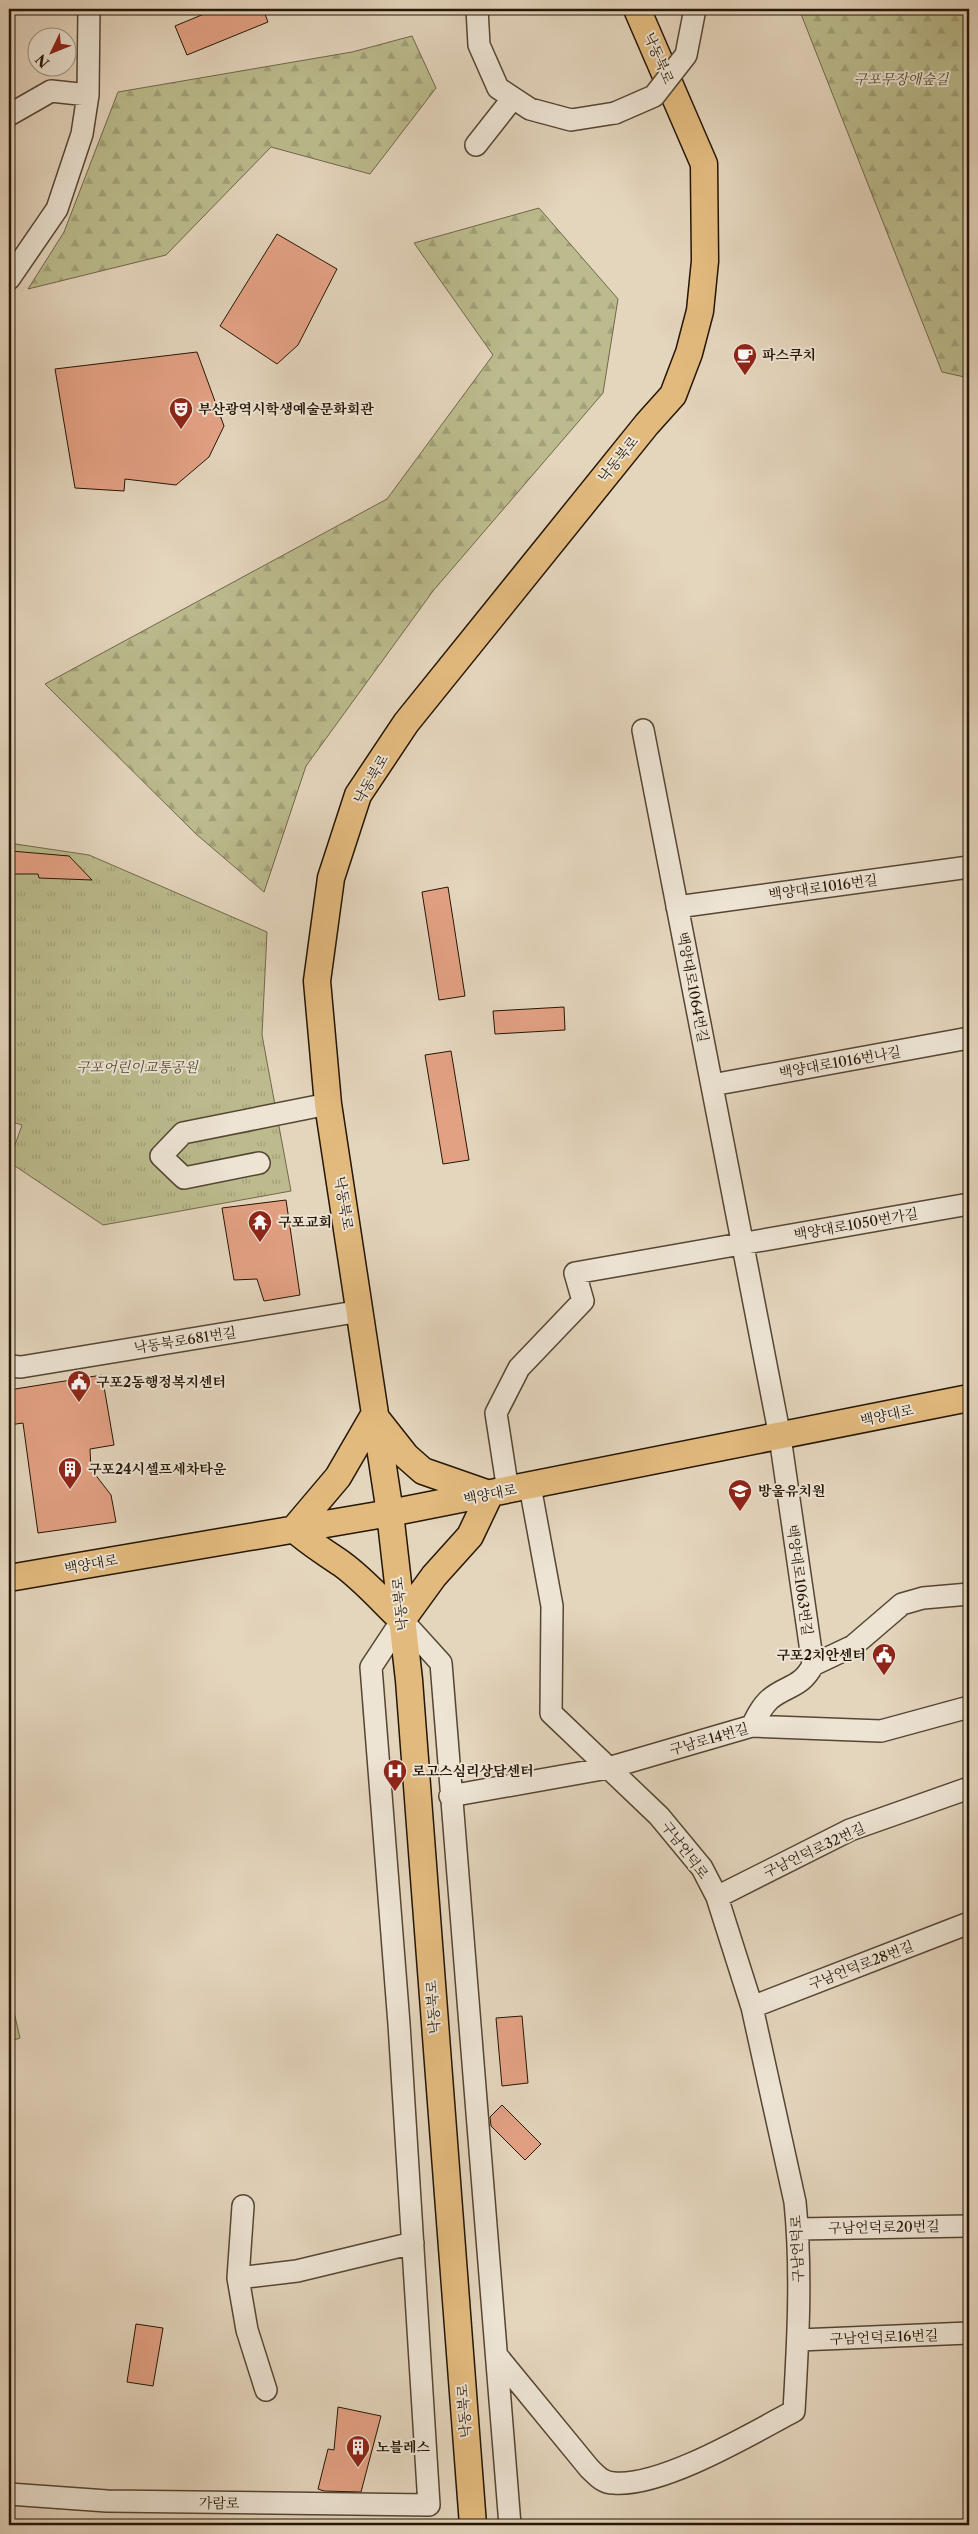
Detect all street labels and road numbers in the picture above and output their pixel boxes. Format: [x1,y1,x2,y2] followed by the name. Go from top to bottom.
[640,30,678,87] street label: 낙동북로
[594,432,642,486] street label: 낙동북로
[350,751,393,807] street label: 낙동북로
[767,870,879,904] street label: 백양대로1016번길
[673,930,713,1044] street label: 백양대로1064번길
[778,1042,902,1082] street label: 백양대로1016번나길
[331,1175,357,1232] street label: 낙동북로
[792,1204,920,1244] street label: 백양대로1050번가길
[132,1323,238,1357] street label: 낙동북로681번길
[859,1400,916,1429] street label: 백양대로
[462,1480,519,1508] street label: 백양대로
[783,1523,817,1637] street label: 백양대로1063번길
[63,1550,120,1578] street label: 백양대로
[388,1576,412,1632] street label: 낙동북로
[667,1719,751,1759] street label: 구남로14번길
[657,1818,713,1883] street label: 구남언덕로
[760,1819,868,1881] street label: 구남언덕로32번길
[806,1937,916,1993] street label: 구남언덕로28번길
[422,1979,444,2035] street label: 낙동북로
[787,2214,807,2283] street label: 구남언덕로
[828,2217,940,2237] street label: 구남언덕로20번길
[829,2326,939,2348] street label: 구남언덕로16번길
[453,2383,475,2439] street label: 낙동북로
[199,2494,240,2512] street label: 가람로

